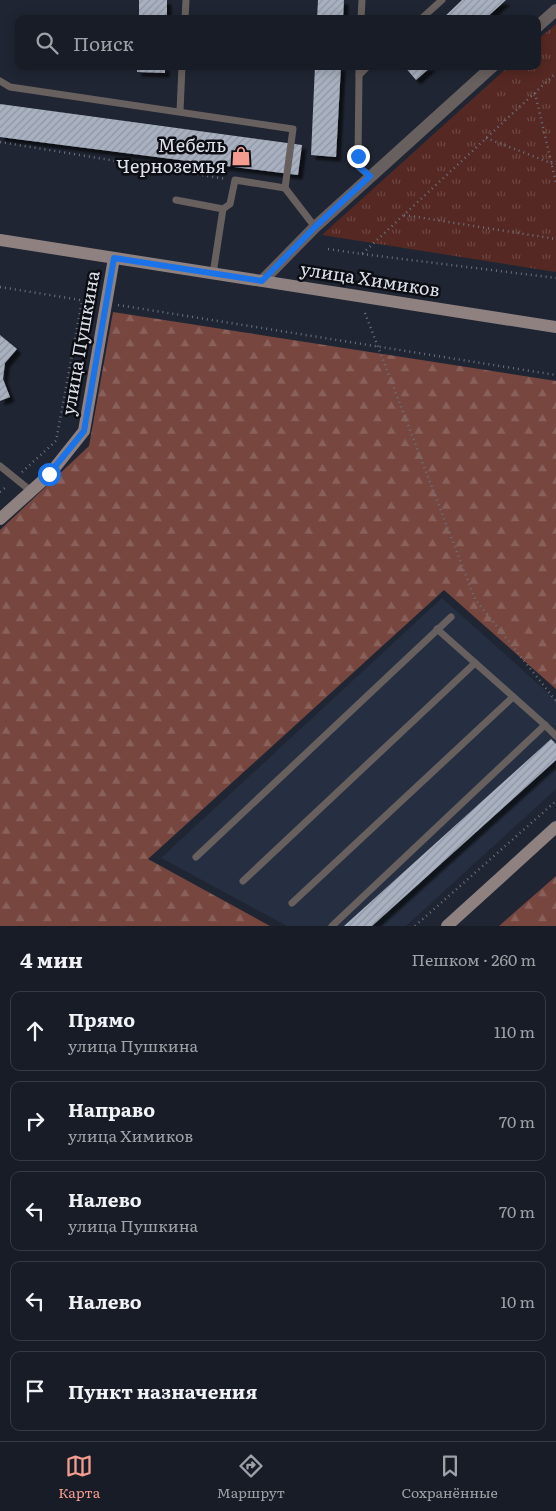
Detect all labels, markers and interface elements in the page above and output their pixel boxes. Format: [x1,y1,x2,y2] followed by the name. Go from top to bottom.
[15,15,541,70] search box
[33,29,61,57] icon: search
[73,29,134,57] text: Поиск
[116,131,226,179] place label: Мебель Черноземья
[230,145,252,167] shop icon: Мебель Черноземья
[347,145,370,168] route end
[298,254,442,303] street label: улица Химиков
[54,268,106,417] street label: улица Пушкина
[38,463,61,486] route start
[20,943,83,974] text: 4 мин
[411,947,536,971] text: Пешком · 260 m
[68,1005,135,1033] text: Прямо
[21,1017,49,1045] icon: ahead
[494,1019,535,1043] text: 110 m
[68,1033,198,1057] text: улица Пушкина
[68,1095,155,1123] text: Направо
[21,1107,49,1135] icon: right
[499,1109,535,1133] text: 70 m
[68,1123,193,1147] text: улица Химиков
[68,1185,142,1213] text: Налево
[21,1197,49,1225] icon: left
[499,1199,535,1223] text: 70 m
[68,1213,198,1237] text: улица Пушкина
[21,1287,49,1315] icon: left
[68,1287,142,1315] text: Налево
[501,1289,535,1313] text: 10 m
[21,1377,49,1405] icon: arrive
[68,1377,257,1405] text: Пункт назначения
[58,1452,100,1502] tab: Карта
[217,1452,285,1502] tab: Маршрут
[401,1452,498,1502] tab: Сохранённые

